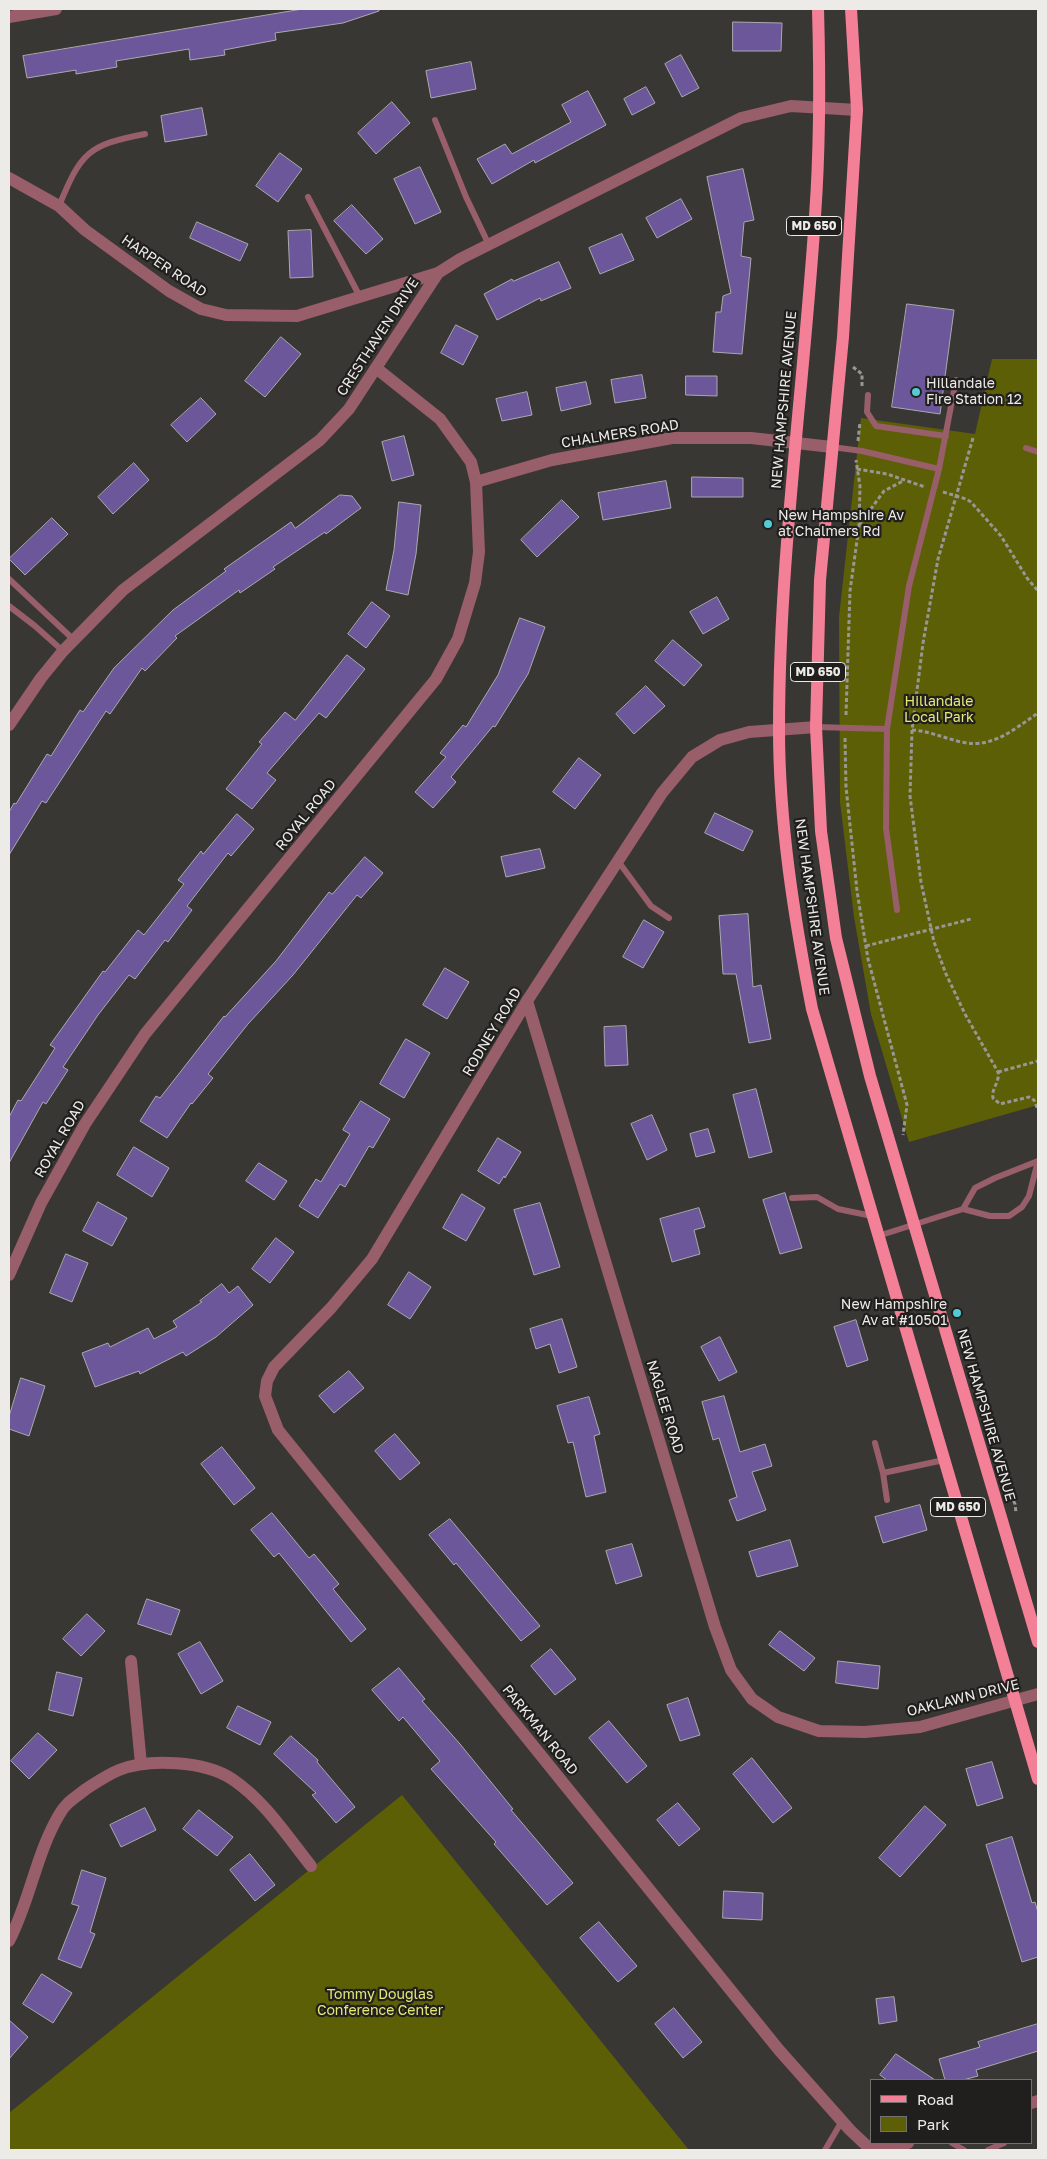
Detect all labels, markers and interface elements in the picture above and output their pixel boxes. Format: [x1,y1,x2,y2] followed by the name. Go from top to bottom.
[786,217,842,236] road number: MD 650
[118,231,210,301] street label: HARPER ROAD
[334,275,422,399] street label: CRESTHAVEN DRIVE
[768,310,800,490] street label: NEW HAMPSHIRE AVENUE
[926,376,1022,408] place label: Hillandale Fire Station 12
[910,386,922,398] marker: Hillandale Fire Station 12
[560,416,680,452] street label: CHALMERS ROAD
[778,508,904,540] place label: New Hampshire Av at Chalmers Rd
[762,518,774,530] marker: New Hampshire Av at Chalmers Rd
[790,662,846,682] road number: MD 650
[904,694,974,726] park label: Hillandale Local Park
[272,776,340,854] street label: ROYAL ROAD
[791,818,833,996] street label: NEW HAMPSHIRE AVENUE
[459,985,525,1079] street label: RODNEY ROAD
[31,1097,89,1181] street label: ROYAL ROAD
[841,1297,947,1330] place label: New Hampshire Av at #10501
[951,1307,963,1319] marker: New Hampshire Av at #10501
[953,1327,1019,1503] street label: NEW HAMPSHIRE AVENUE
[643,1358,687,1456] street label: NAGLEE ROAD
[930,1498,986,1516] road number: MD 650
[905,1676,1021,1720] street label: OAKLAWN DRIVE
[499,1682,581,1778] street label: PARKMAN ROAD
[317,1987,443,2020] park label: Tommy Douglas Conference Center
[870,2079,1032,2144] legend
[917,2090,954,2108] text: Road
[917,2115,949,2133] text: Park

